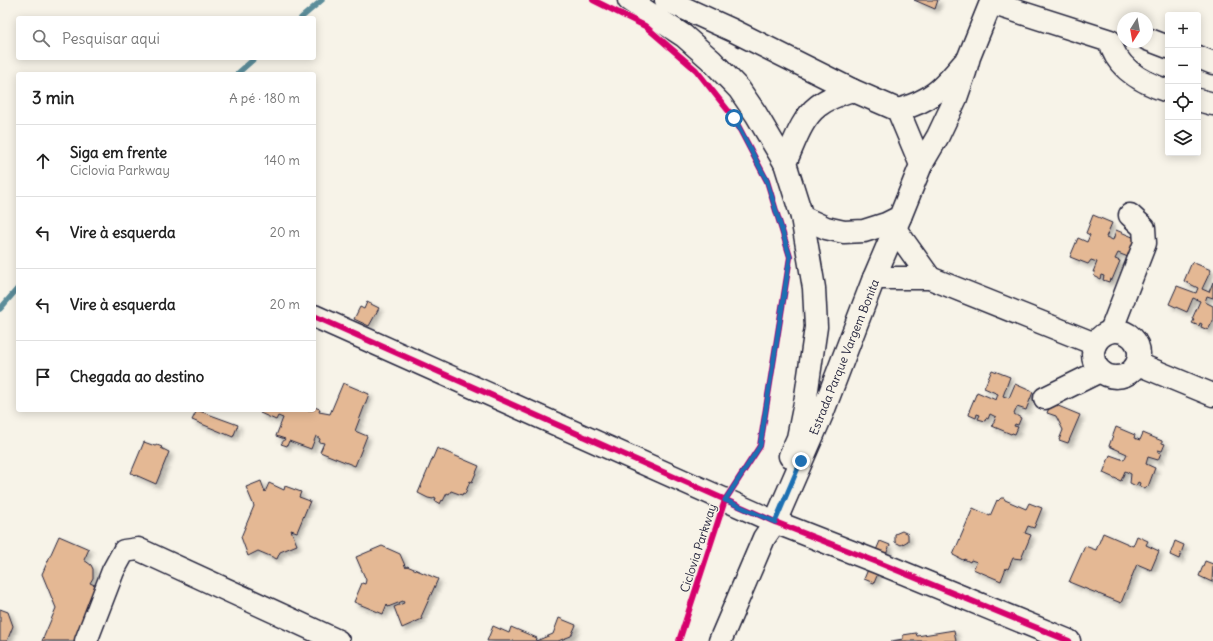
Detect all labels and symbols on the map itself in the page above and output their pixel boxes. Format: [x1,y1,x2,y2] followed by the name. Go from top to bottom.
[1117,12,1153,48] north arrow
[725,109,743,127] route start
[806,277,882,437] street label: Estrada Parque Vargem Bonita
[792,452,810,470] route end
[677,502,719,594] street label: Ciclovia Parkway

